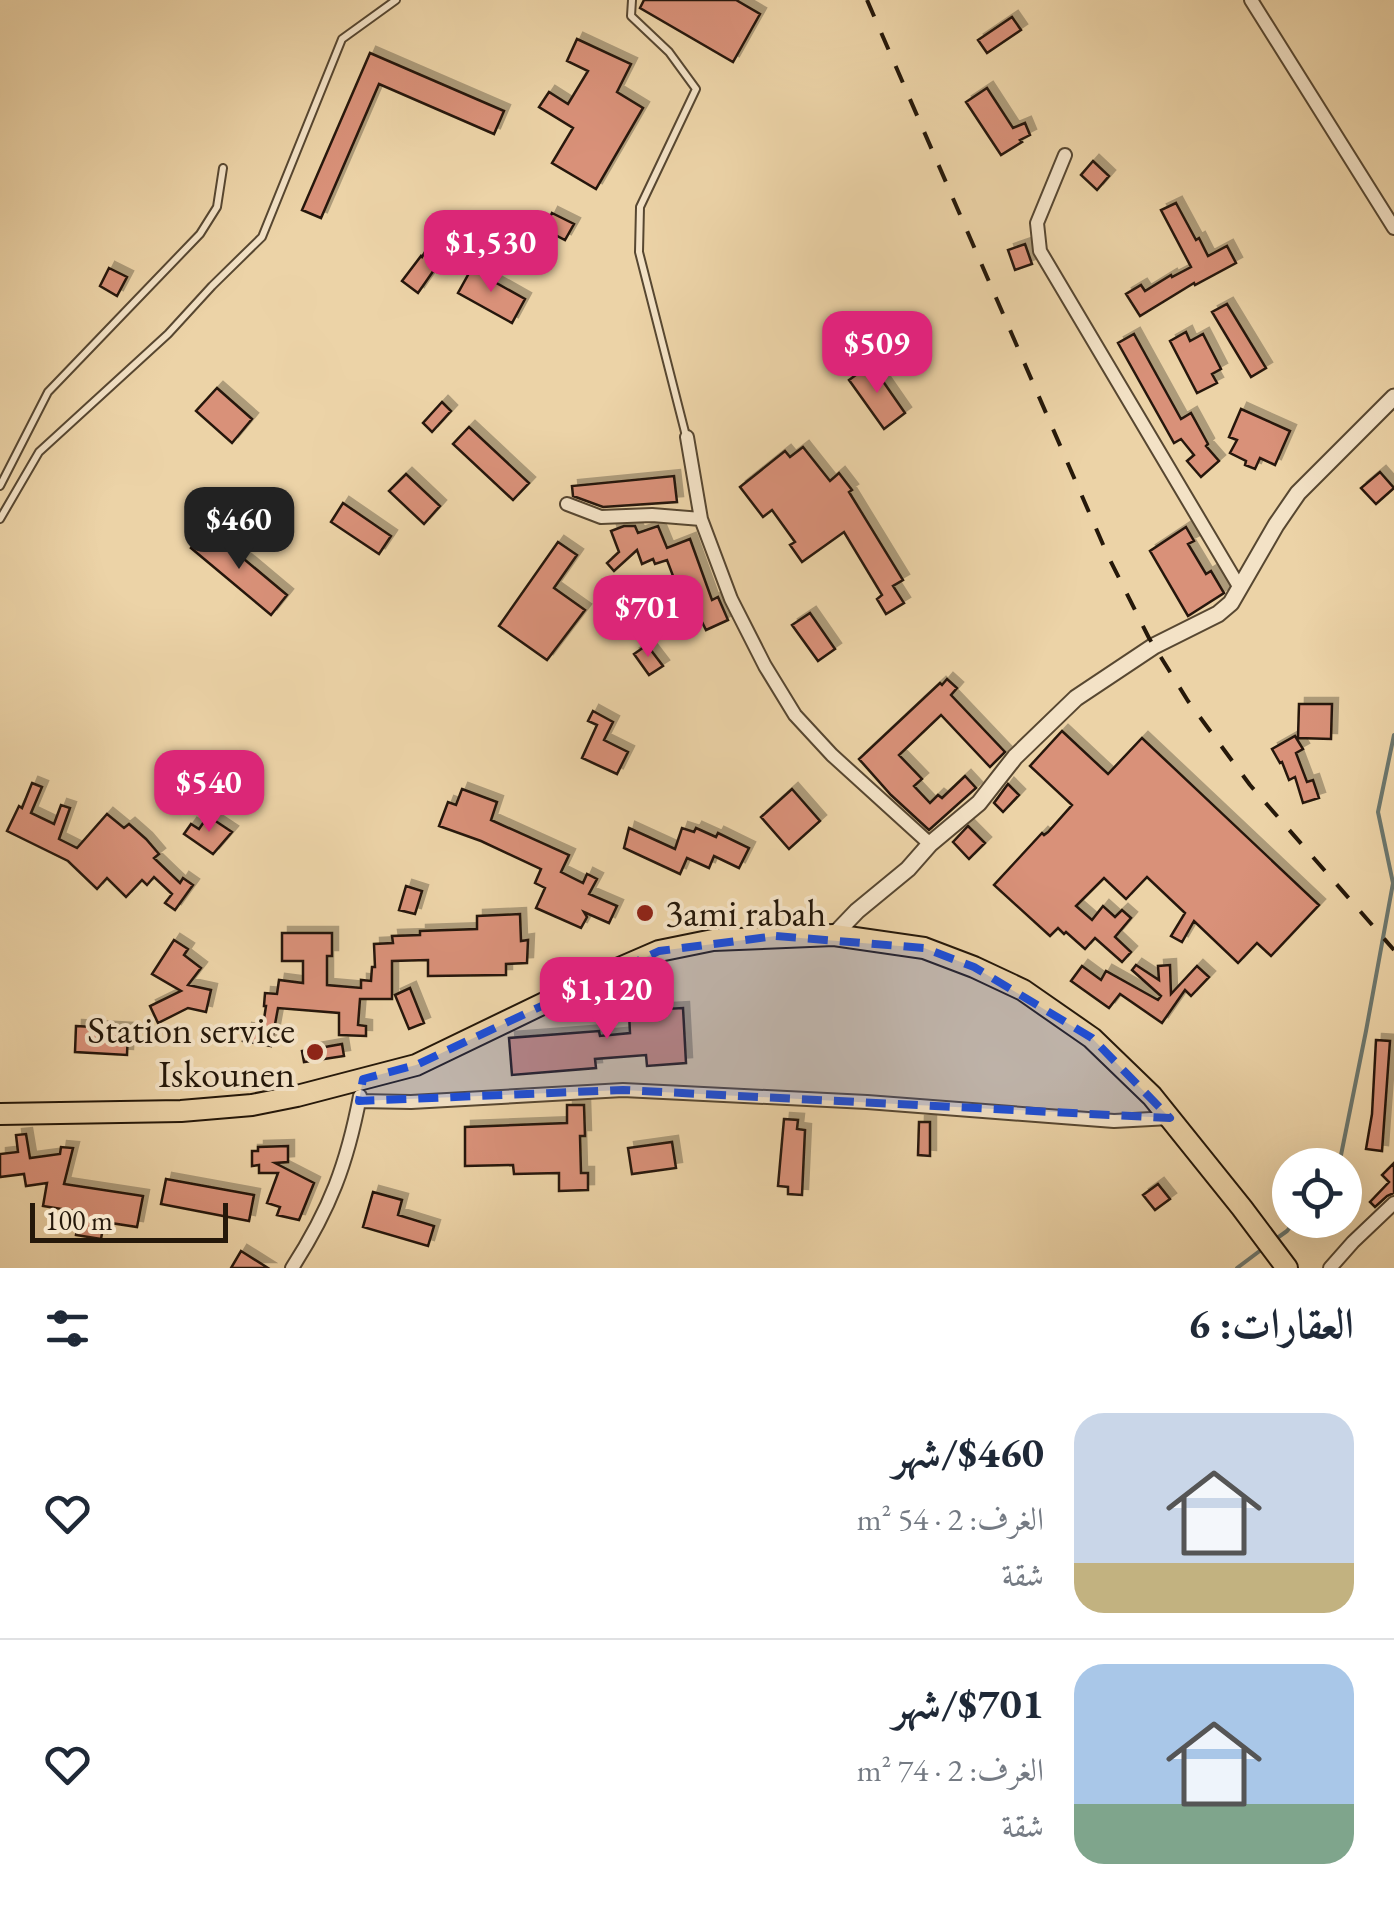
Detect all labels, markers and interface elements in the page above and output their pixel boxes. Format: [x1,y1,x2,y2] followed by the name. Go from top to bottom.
[410,210,572,295] pin: $1,530
[446,221,536,263] text: $1,530
[818,311,936,396] pin: $509
[844,322,910,364] text: $509
[180,487,298,572] pin: $460
[206,498,272,540] text: $460
[589,575,707,660] pin: $701
[615,586,681,628] text: $701
[150,750,268,835] pin: $540
[176,761,242,803] text: $540
[665,888,826,937] place label: 3ami rabah
[634,902,656,924] marker: 3ami rabah
[526,957,688,1042] pin: $1,120
[562,968,652,1010] text: $1,120
[87,1005,295,1098] place label: Station service Iskounen
[304,1041,326,1063] marker: Station service Iskounen
[1272,1148,1362,1238] map controls
[1272,1148,1362,1238] button: locate
[30,1198,228,1242] scale bar
[45,1202,113,1238] text: 100 m
[1188,1296,1354,1351] text: العقارات: 6
[40,1301,95,1356] icon: filters
[893,1425,1044,1480] text: $460/شهر
[1154,1453,1274,1573] icon: home
[40,1486,95,1541] icon: heart
[857,1498,1044,1540] text: الغرف: 2 · 54 m²
[1002,1554,1044,1596] text: شقة
[893,1676,1044,1731] text: $701/شهر
[1154,1704,1274,1824] icon: home
[40,1737,95,1792] icon: heart
[857,1749,1044,1791] text: الغرف: 2 · 74 m²
[1002,1805,1044,1847] text: شقة

